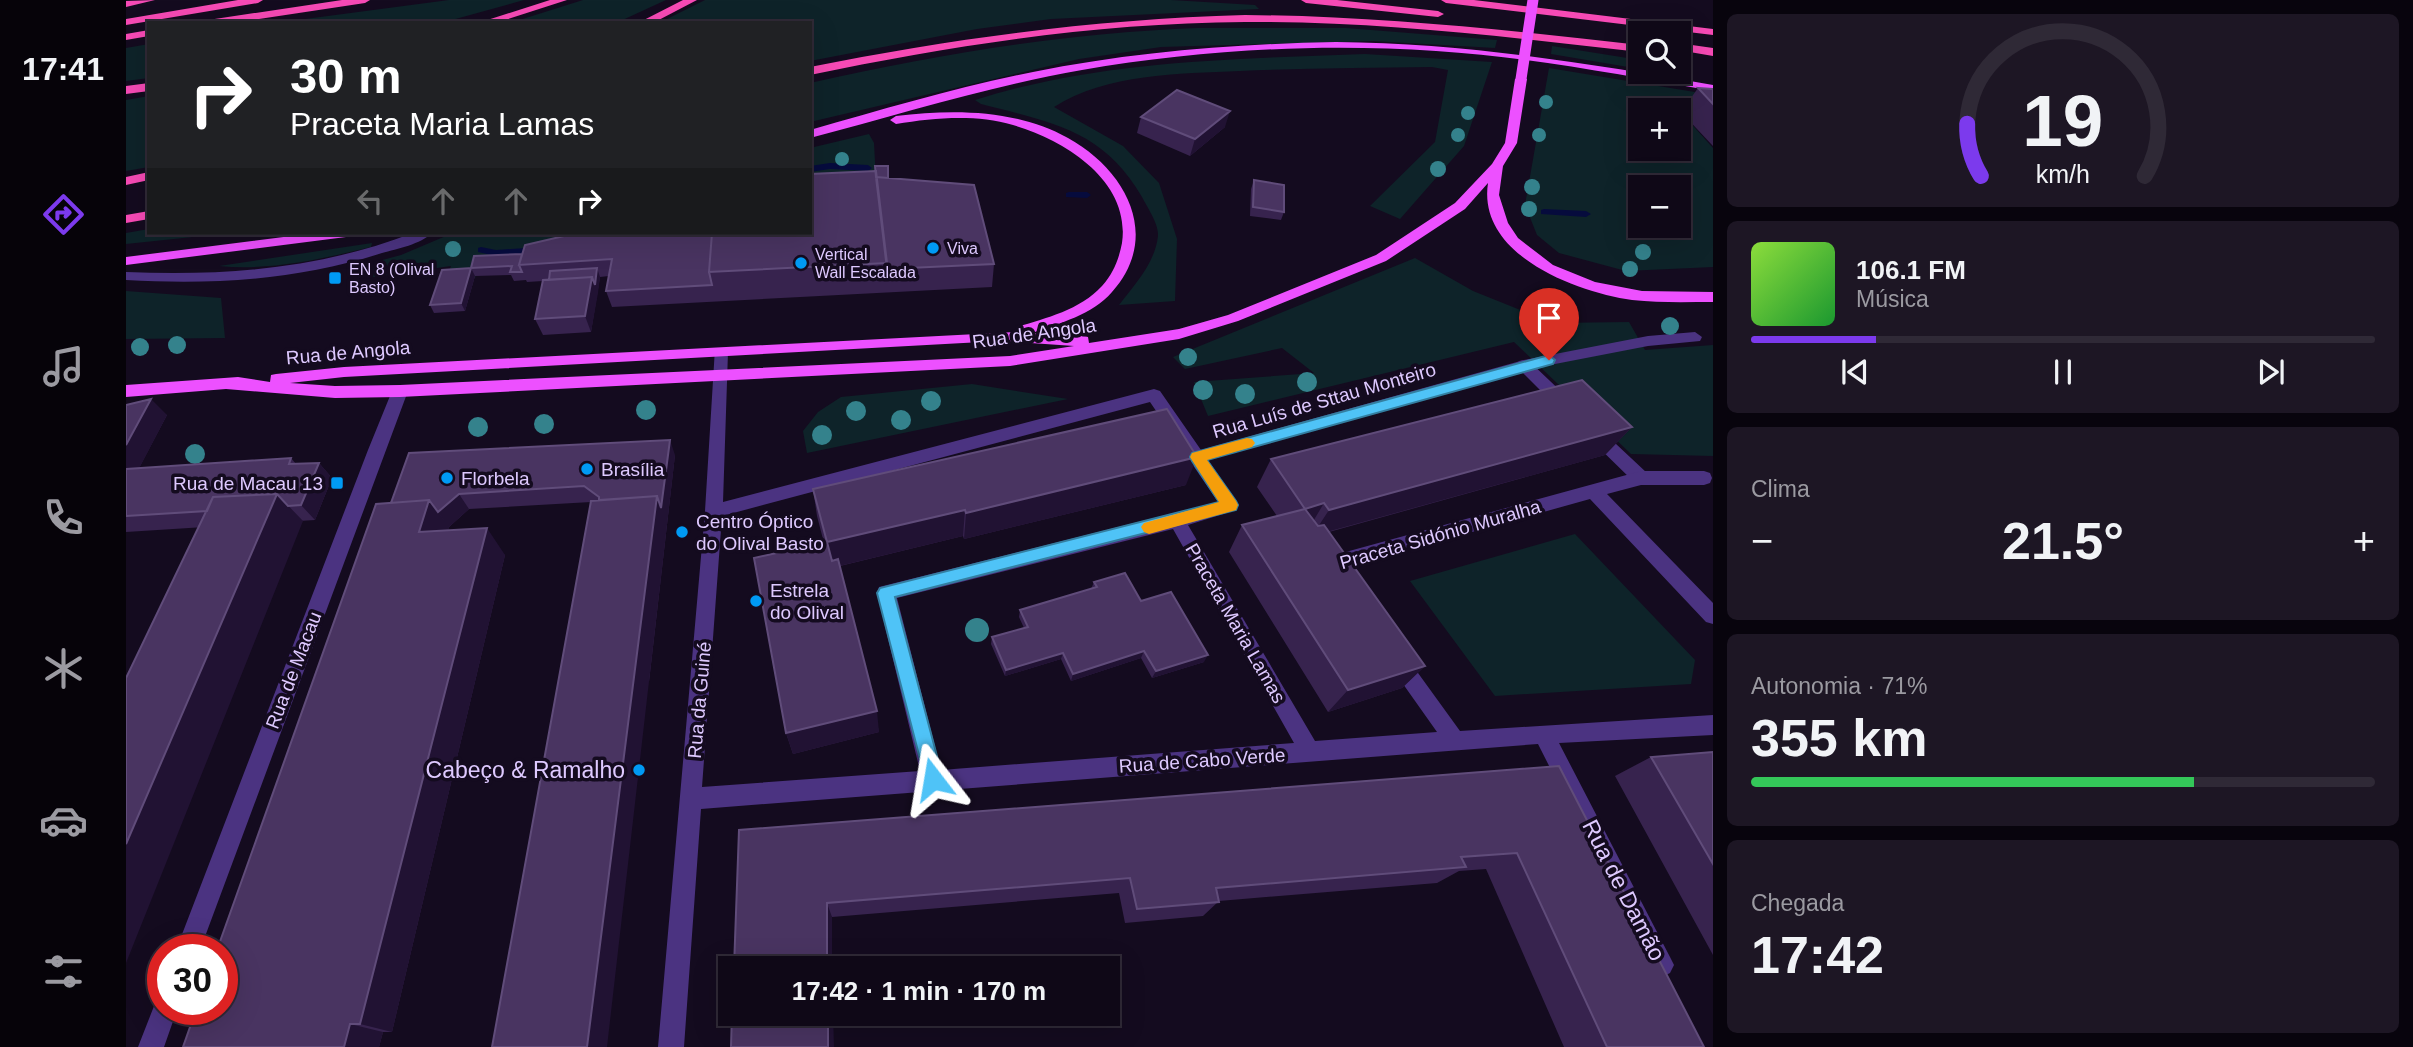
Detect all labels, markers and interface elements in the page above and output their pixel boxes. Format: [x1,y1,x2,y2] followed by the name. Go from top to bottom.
[1628,21,1691,238] map controls
[1628,21,1691,84] button: search
[175,49,266,140] icon: right
[290,49,402,103] text: 30 m
[22,51,104,87] text: 17:41
[2023,81,2103,162] text: 19
[1628,98,1691,161] button: +
[290,106,594,142] text: Praceta Maria Lamas
[2036,160,2090,188] text: km/h
[1628,175,1691,238] button: −
[351,182,389,220] icon: left
[424,182,462,220] icon: ahead
[497,182,535,220] icon: ahead
[570,182,608,220] icon: right
[39,190,88,239] icon: directions
[925,240,941,256] marker: Viva
[947,240,978,257] place label: Viva
[815,246,916,281] place label: Vertical Wall Escalada
[793,255,809,271] marker: Vertical Wall Escalada
[1856,255,1966,285] text: 106.1 FM
[349,261,434,296] place label: EN 8 (Olival Basto)
[327,270,343,286] marker: EN 8 (Olival Basto)
[1856,286,1929,312] text: Música
[1519,288,1579,360] pin
[1530,299,1568,337] icon: arrive
[971,314,1098,353] street label: Rua de Angola
[285,337,411,368] street label: Rua de Angola
[39,342,88,391] icon: music
[1836,353,1874,391] icon: previous
[2044,353,2082,391] icon: pause
[2252,353,2290,391] icon: next
[1210,359,1438,442] street label: Rua Luís de Sttau Monteiro
[601,459,665,480] place label: Brasília
[579,461,595,477] marker: Brasília
[461,468,530,489] place label: Florbela
[439,470,455,486] marker: Florbela
[173,473,323,494] place label: Rua de Macau 13
[329,475,345,491] marker: Rua de Macau 13
[1751,476,1810,502] text: Clima
[39,493,88,542] icon: phone
[1337,496,1543,573] street label: Praceta Sidónio Muralha
[696,511,824,554] place label: Centro Óptico do Olival Basto
[2002,512,2124,570] text: 21.5°
[1751,520,1773,562] text: −
[2353,520,2375,562] text: +
[674,524,690,540] marker: Centro Óptico do Olival Basto
[1181,540,1290,707] street label: Praceta Maria Lamas
[770,580,844,623] place label: Estrela do Olival
[748,593,764,609] marker: Estrela do Olival
[262,609,325,732] street label: Rua de Macau
[684,641,715,759] street label: Rua da Guiné
[39,644,88,693] icon: climate
[1751,673,1927,699] text: Autonomia · 71%
[1751,709,1927,767] text: 355 km
[896,742,970,816] position arrow
[1118,744,1286,777] street label: Rua de Cabo Verde
[426,757,625,783] place label: Cabeço & Ramalho
[631,762,647,778] marker: Cabeço & Ramalho
[39,796,88,845] icon: car
[1577,815,1671,965] street label: Rua de Damão
[1751,890,1844,916] text: Chegada
[1751,926,1884,984] text: 17:42
[147,934,238,1025] speed limit sign: 30
[39,947,88,996] icon: filters
[792,976,1046,1006] text: 17:42 · 1 min · 170 m

